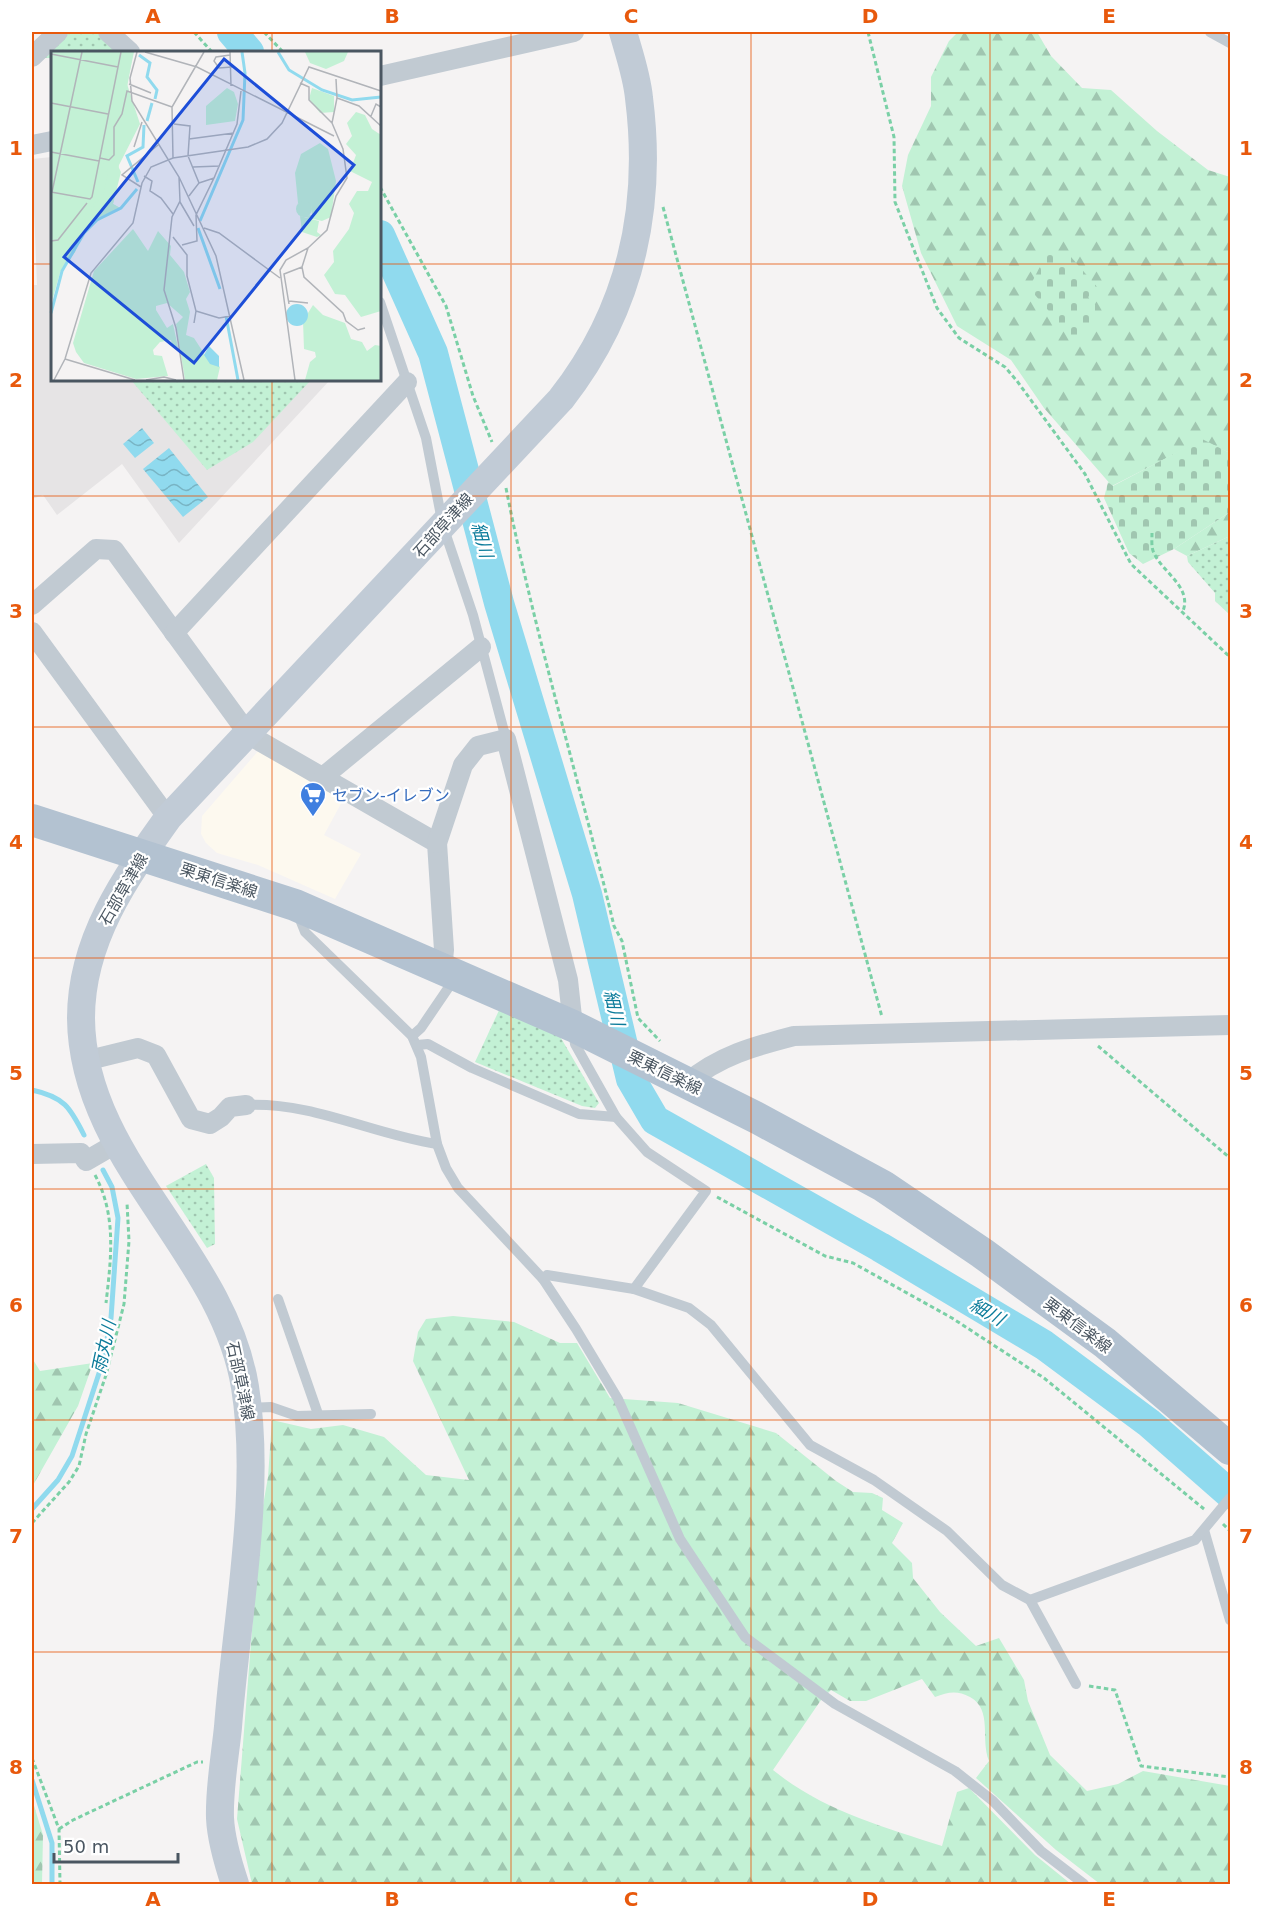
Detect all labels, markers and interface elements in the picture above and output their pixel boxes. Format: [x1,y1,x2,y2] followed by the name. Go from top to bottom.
[145,4,161,28] text: A
[384,4,400,28] text: B
[624,4,638,28] text: C
[862,4,878,28] text: D
[1102,4,1116,28] text: E
[51,51,381,381] inset map
[9,136,23,160] text: 1
[1239,136,1253,160] text: 1
[9,368,23,392] text: 2
[1239,368,1253,392] text: 2
[410,489,477,561] street label: 石部草津線
[468,520,498,562] water label: 細川
[9,599,23,623] text: 3
[1239,599,1253,623] text: 3
[298,780,328,818] supermarket icon: セブン-イレブン
[332,786,450,805] place label: セブン-イレブン
[9,830,23,854] text: 4
[1239,830,1253,854] text: 4
[95,850,152,929] street label: 石部草津線
[178,859,260,902] street label: 栗東信楽線
[600,988,629,1030] water label: 細川
[625,1046,705,1099] street label: 栗東信楽線
[9,1061,23,1085] text: 5
[1239,1061,1253,1085] text: 5
[9,1293,23,1317] text: 6
[966,1293,1010,1331] water label: 細川
[1239,1293,1253,1317] text: 6
[1040,1294,1115,1357] street label: 栗東信楽線
[88,1316,120,1375] water label: 雨丸川
[223,1340,258,1422] street label: 石部草津線
[9,1524,23,1548] text: 7
[1239,1524,1253,1548] text: 7
[9,1755,23,1779] text: 8
[1239,1755,1253,1779] text: 8
[54,1826,178,1864] scale bar
[63,1836,109,1857] text: 50 m
[145,1887,161,1911] text: A
[384,1887,400,1911] text: B
[624,1887,638,1911] text: C
[862,1887,878,1911] text: D
[1102,1887,1116,1911] text: E

